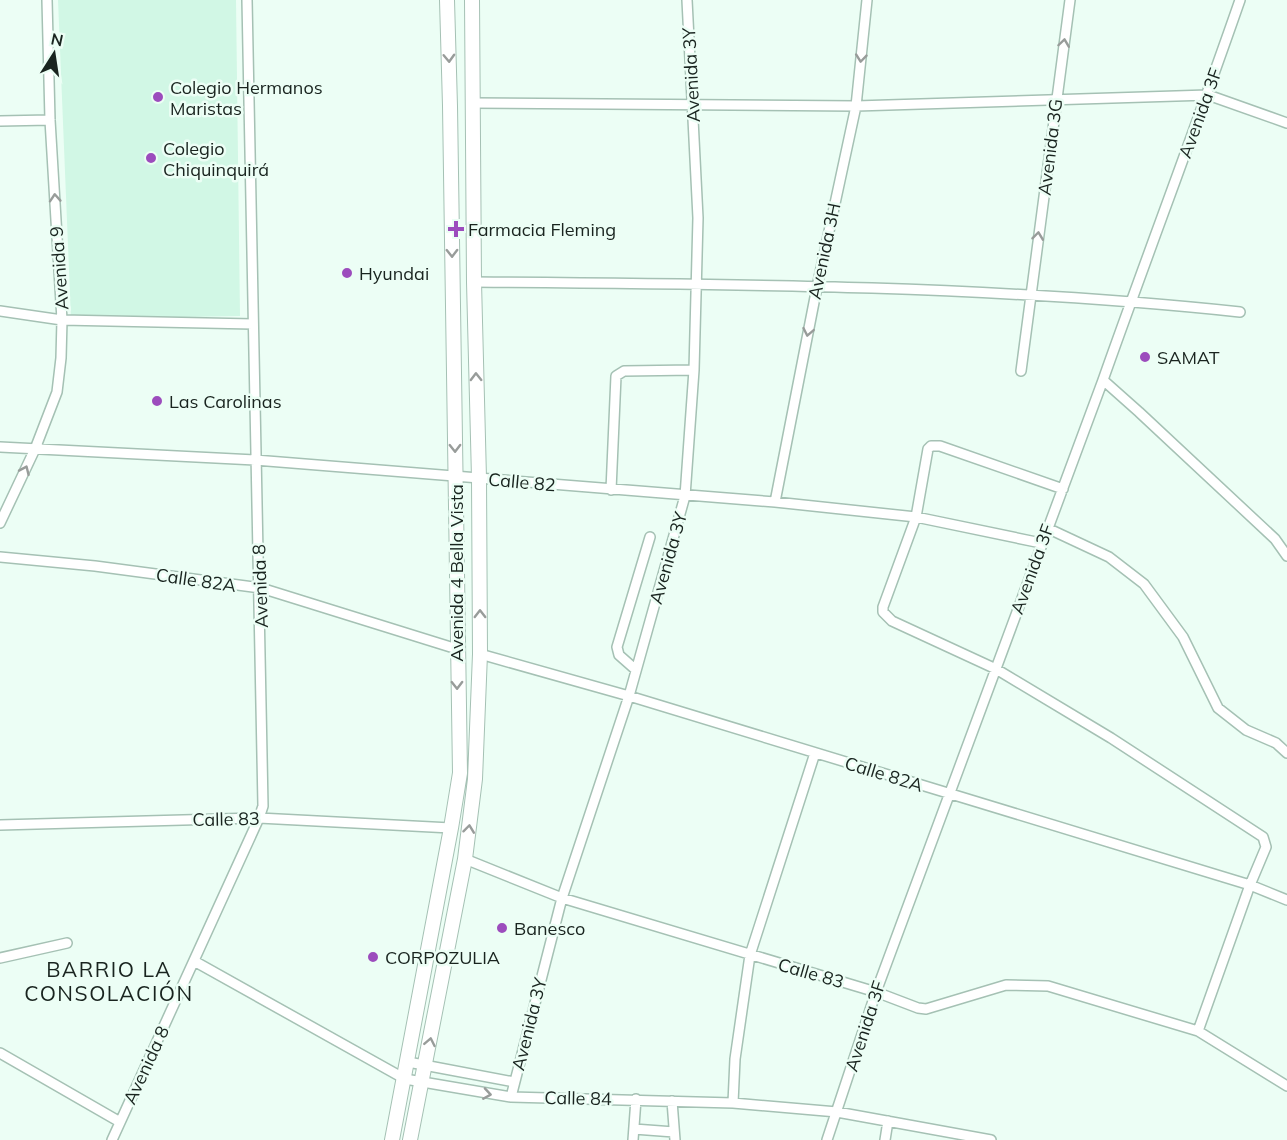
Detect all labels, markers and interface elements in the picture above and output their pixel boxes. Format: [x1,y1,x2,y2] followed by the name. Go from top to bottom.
[24,24,84,84] north arrow
[677,26,705,123] street label: Avenida 3Y
[49,28,65,50] text: N
[1057,38,1069,47] one-way arrow
[442,54,455,63] one-way arrow
[855,54,868,63] one-way arrow
[1173,65,1227,161] street label: Avenida 3F
[170,76,323,120] place label: Colegio Hermanos Maristas
[151,90,165,104] marker: Colegio Hermanos Maristas
[1033,97,1067,197] street label: Avenida 3G
[163,137,269,181] place label: Colegio Chiquinquirá
[144,151,158,165] marker: Colegio Chiquinquirá
[48,194,61,203] one-way arrow
[803,201,845,301] street label: Avenida 3H
[468,218,616,241] place label: Farmacia Fleming
[449,222,463,236] marker: Farmacia Fleming
[45,225,73,311] street label: Avenida 9
[1032,231,1044,241] one-way arrow
[446,249,459,258] one-way arrow
[359,262,429,285] place label: Hyundai
[340,266,354,280] marker: Hyundai
[802,327,815,337] one-way arrow
[1157,346,1220,369] place label: SAMAT
[1138,350,1152,364] marker: SAMAT
[470,372,483,381] one-way arrow
[169,390,282,413] place label: Las Carolinas
[150,394,164,408] marker: Las Carolinas
[449,444,462,453] one-way arrow
[18,466,30,477] one-way arrow
[487,468,557,496] street label: Calle 82
[445,484,468,662] street label: Avenida 4 Bella Vista
[644,508,692,607] street label: Avenida 3Y
[1005,521,1059,617] street label: Avenida 3F
[247,544,273,628] street label: Avenida 8
[154,563,238,597] street label: Calle 82A
[474,609,486,618] one-way arrow
[451,681,464,690] one-way arrow
[842,751,926,797] street label: Calle 82A
[192,807,260,831] street label: Calle 83
[462,824,474,834] one-way arrow
[514,917,585,940] place label: Banesco
[495,921,509,935] marker: Banesco
[385,946,500,969] place label: CORPOZULIA
[366,950,380,964] marker: CORPOZULIA
[775,953,847,993] street label: Calle 83
[24,956,194,1006] district label: BARRIO LA CONSOLACIÓN
[506,974,552,1073] street label: Avenida 3Y
[840,978,890,1074] street label: Avenida 3F
[118,1022,174,1108] street label: Avenida 8
[423,1037,436,1047] one-way arrow
[544,1086,612,1110] street label: Calle 84
[482,1087,492,1099] one-way arrow

